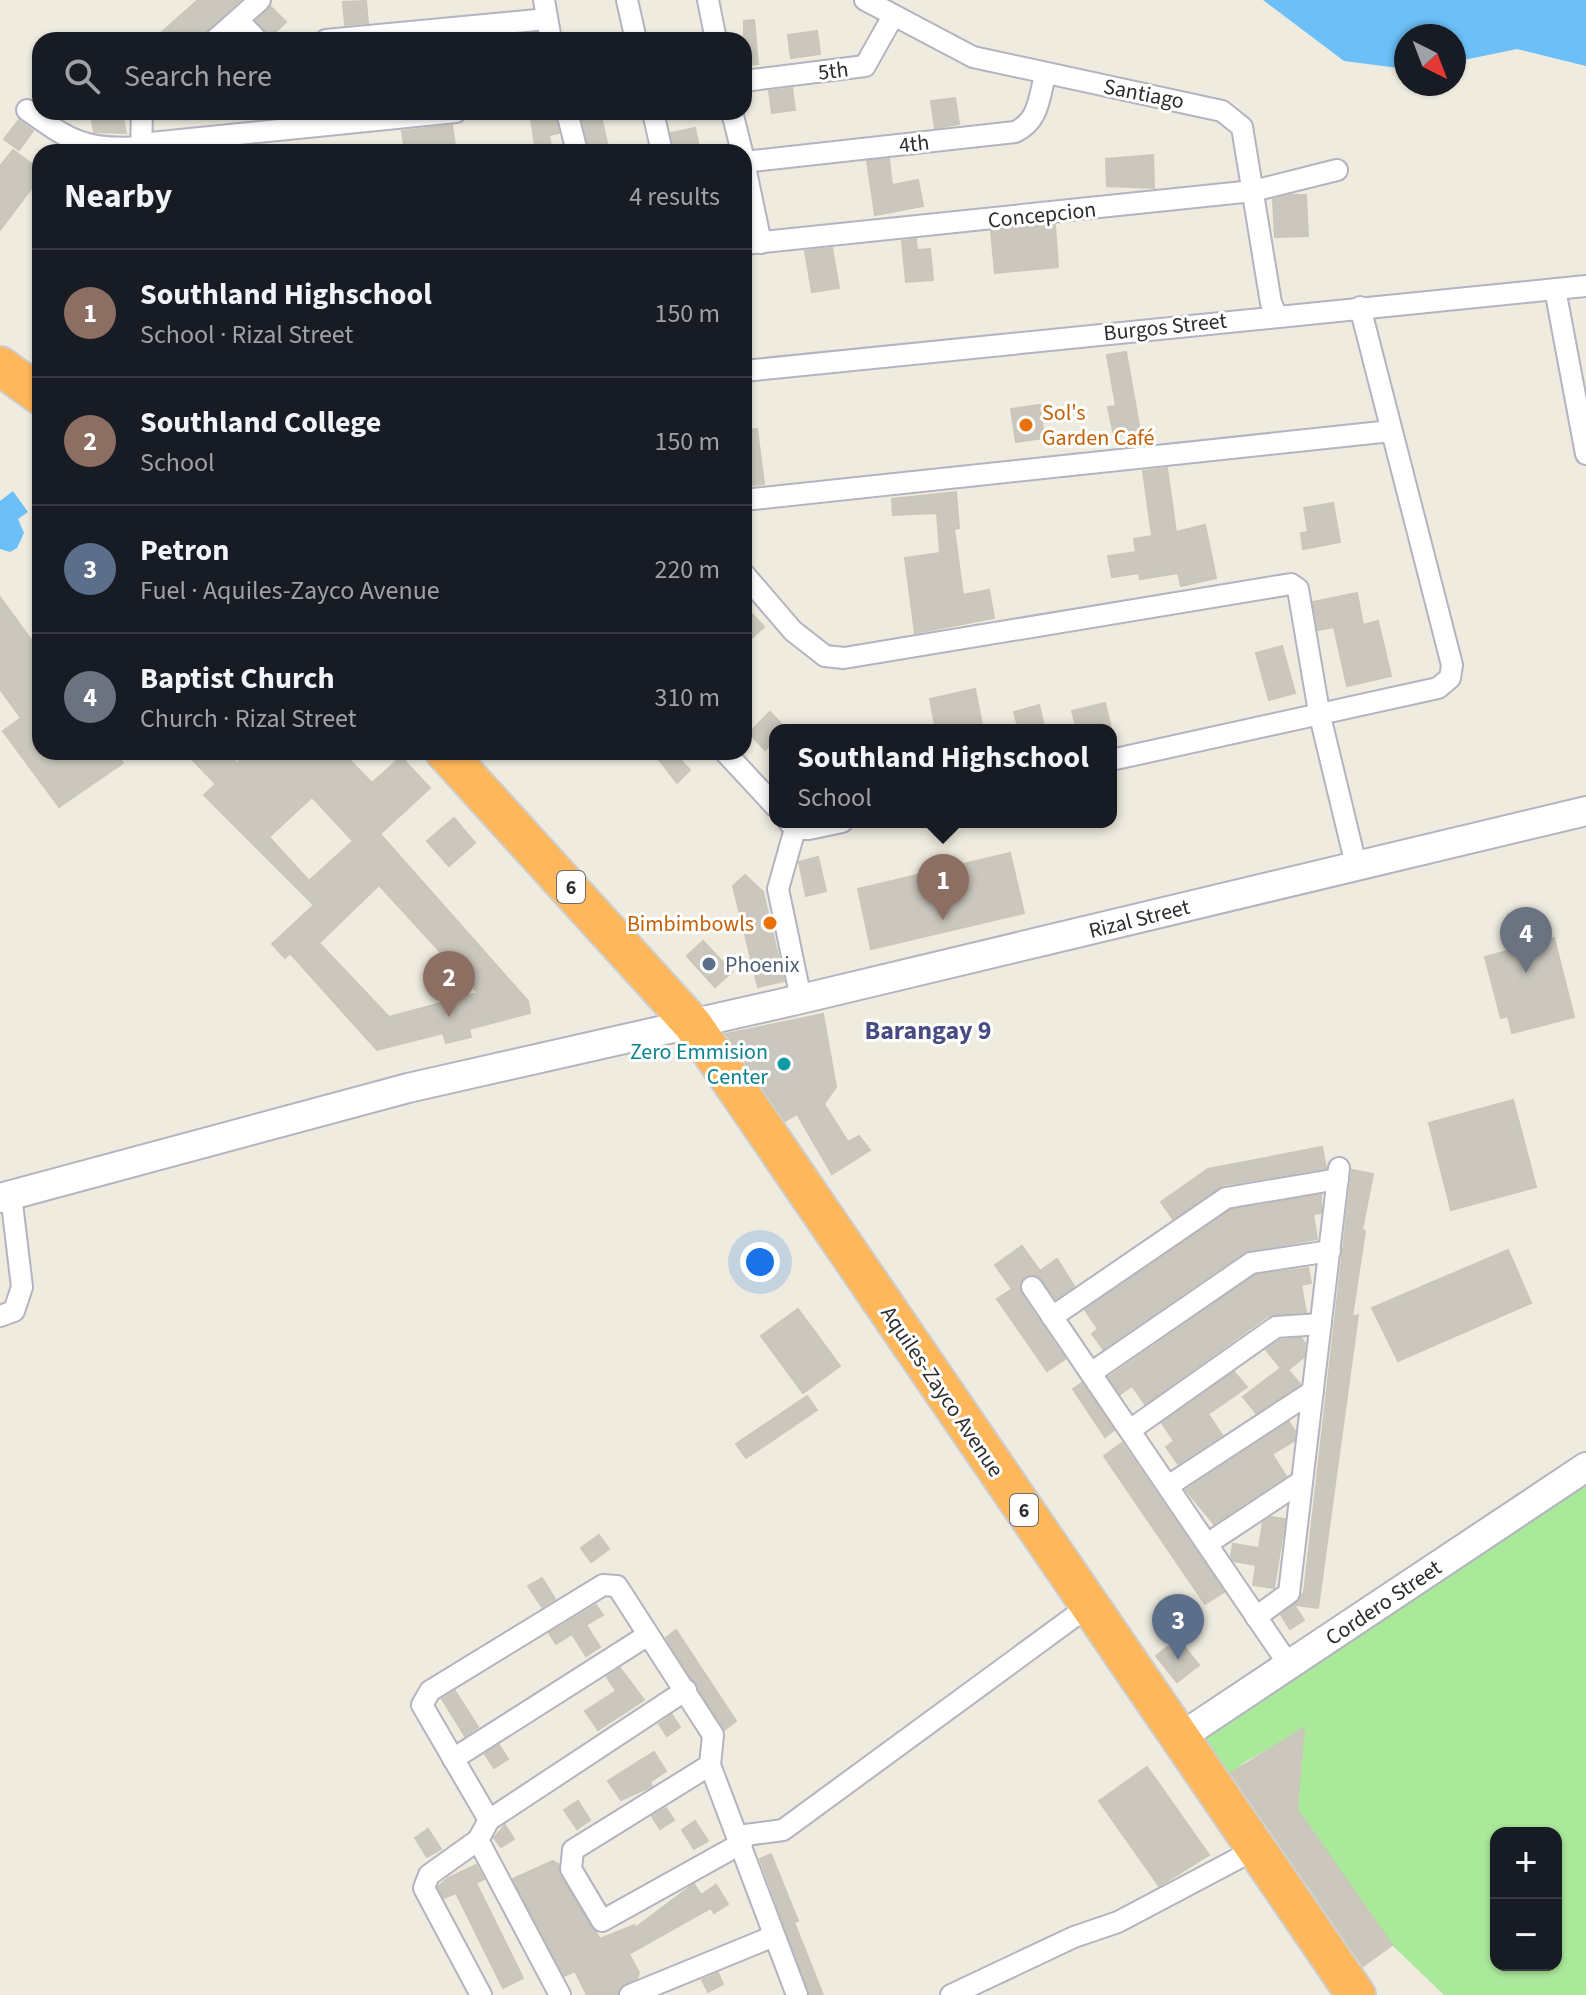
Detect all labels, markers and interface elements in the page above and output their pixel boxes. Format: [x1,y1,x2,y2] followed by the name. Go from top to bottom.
[1394,24,1466,96] north arrow
[32,32,752,120] search box
[816,53,850,89] street label: 5th
[60,54,104,98] icon: search
[124,55,272,98] text: Search here
[1101,70,1187,117] street label: Santiago
[897,126,931,161] street label: 4th
[64,172,172,221] text: Nearby
[629,178,720,215] text: 4 results
[986,193,1098,237] street label: Concepcion
[140,273,432,316] text: Southland Highschool
[83,295,97,332] text: 1
[654,295,720,332] text: 150 m
[1102,305,1229,349] street label: Burgos Street
[140,316,353,353] text: School · Rizal Street
[1042,397,1154,454] place label: Sol's Garden Café
[140,401,381,444] text: Southland College
[1017,416,1035,434] marker: Sol's Garden Café
[83,423,97,460] text: 2
[654,423,720,460] text: 150 m
[140,444,215,481] text: School
[140,529,229,572] text: Petron
[83,551,97,588] text: 3
[654,551,720,588] text: 220 m
[140,572,440,609] text: Fuel · Aquiles-Zayco Avenue
[140,657,335,700] text: Baptist Church
[83,679,97,716] text: 4
[654,679,720,716] text: 310 m
[140,700,357,737] text: Church · Rizal Street
[769,724,1117,828] popup
[797,736,1089,779] text: Southland Highschool
[797,779,872,816] text: School
[917,854,969,920] pin: 1
[557,871,585,903] road number: 6
[1085,891,1194,947] street label: Rizal Street
[1500,907,1552,973] pin: 4
[627,908,754,940] place label: Bimbimbowls
[761,914,779,932] marker: Bimbimbowls
[725,949,800,981] place label: Phoenix
[423,951,475,1017] pin: 2
[700,955,718,973] marker: Phoenix
[864,1012,992,1049] district label: Barangay 9
[630,1036,768,1093] place label: Zero Emmision Center
[775,1055,793,1073] marker: Zero Emmision Center
[740,1242,780,1282] your location
[873,1300,1012,1484] street label: Aquiles-Zayco Avenue
[1010,1494,1038,1526] road number: 6
[1319,1552,1448,1654] street label: Cordero Street
[1152,1594,1204,1660] pin: 3
[1490,1827,1562,1971] map controls
[1490,1827,1562,1899] button: +
[1490,1899,1562,1971] button: −

